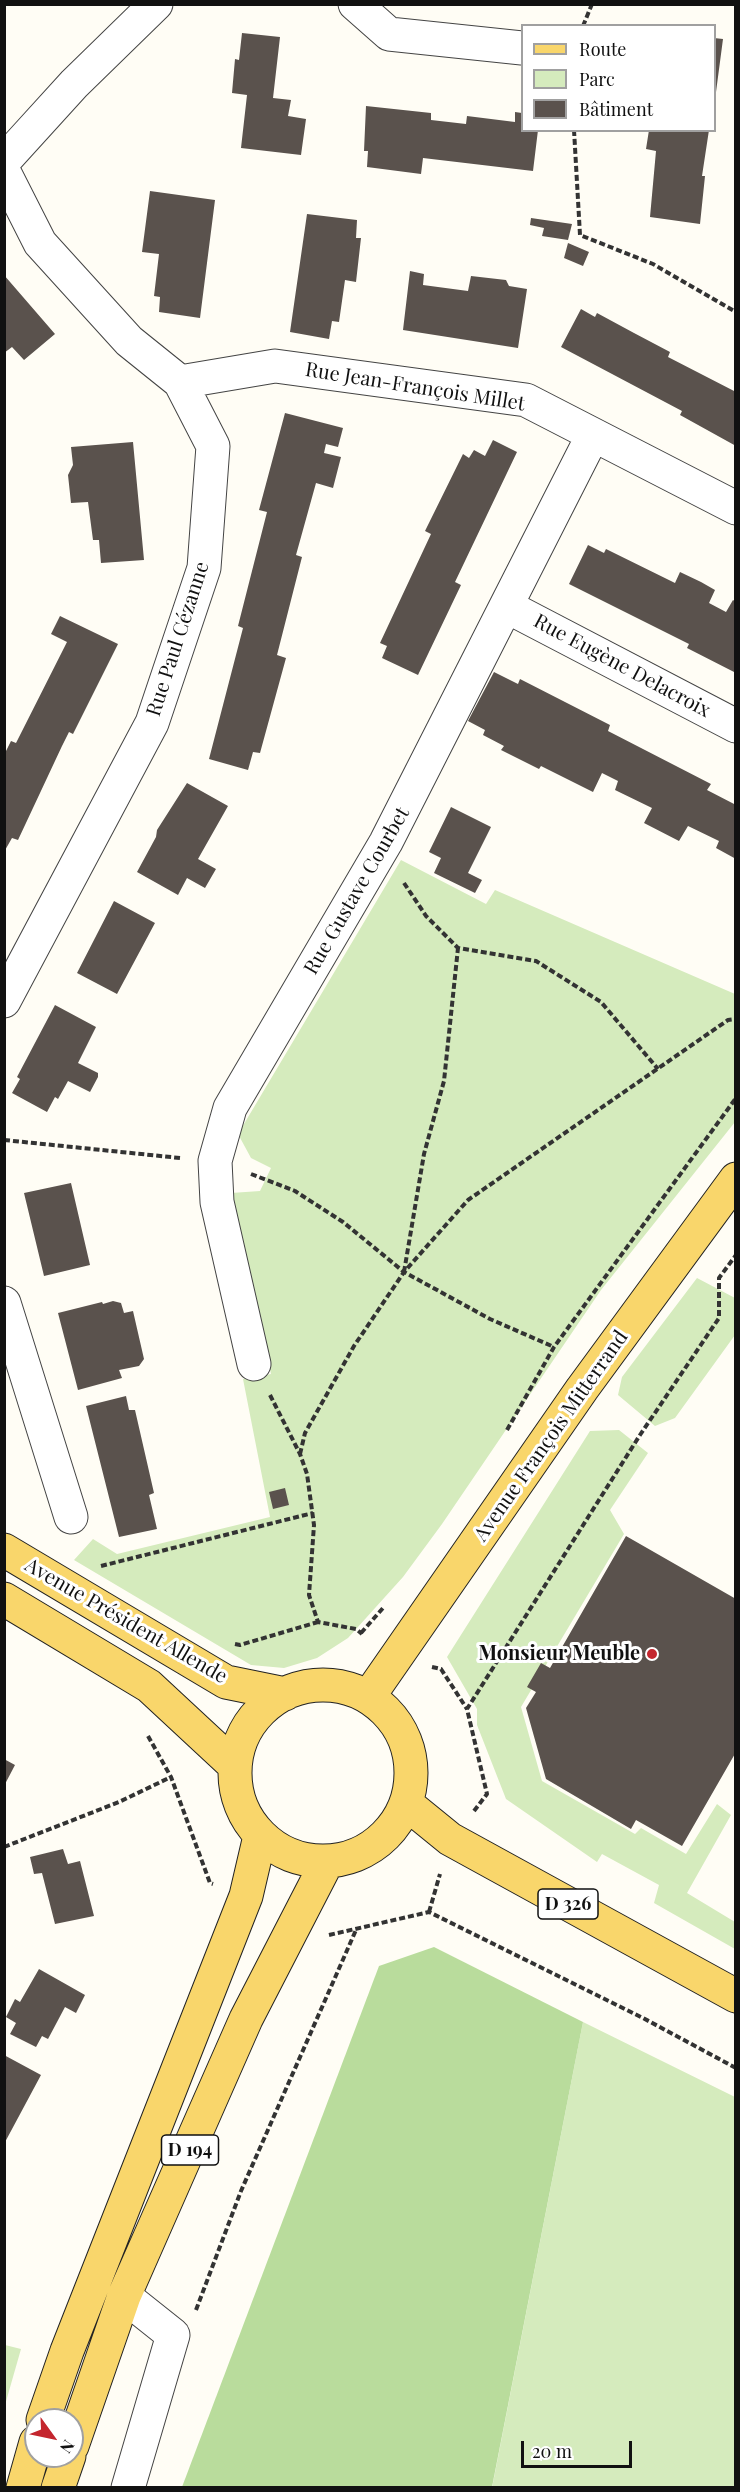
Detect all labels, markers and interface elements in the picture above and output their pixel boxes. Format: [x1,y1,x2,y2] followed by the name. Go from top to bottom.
[521,24,716,132] legend
[579,37,626,61] text: Route
[579,67,615,91] text: Parc
[579,97,653,121] text: Bâtiment
[303,358,527,416] street label: Rue Jean-François Millet
[142,559,214,719] street label: Rue Paul Cézanne
[530,609,714,723] street label: Rue Eugène Delacroix
[299,803,415,979] street label: Rue Gustave Courbet
[469,1326,633,1546] street label: Avenue François Mitterrand
[21,1553,231,1689] street label: Avenue Président Allende
[479,1642,640,1666] place label: Monsieur Meuble
[645,1647,659,1661] marker: Monsieur Meuble
[538,1889,598,1919] road number: D 326
[162,2135,219,2165] road number: D 194
[24,2408,84,2468] north arrow
[524,2429,635,2467] scale bar
[56,2436,80,2458] text: N
[532,2439,572,2463] text: 20 m

